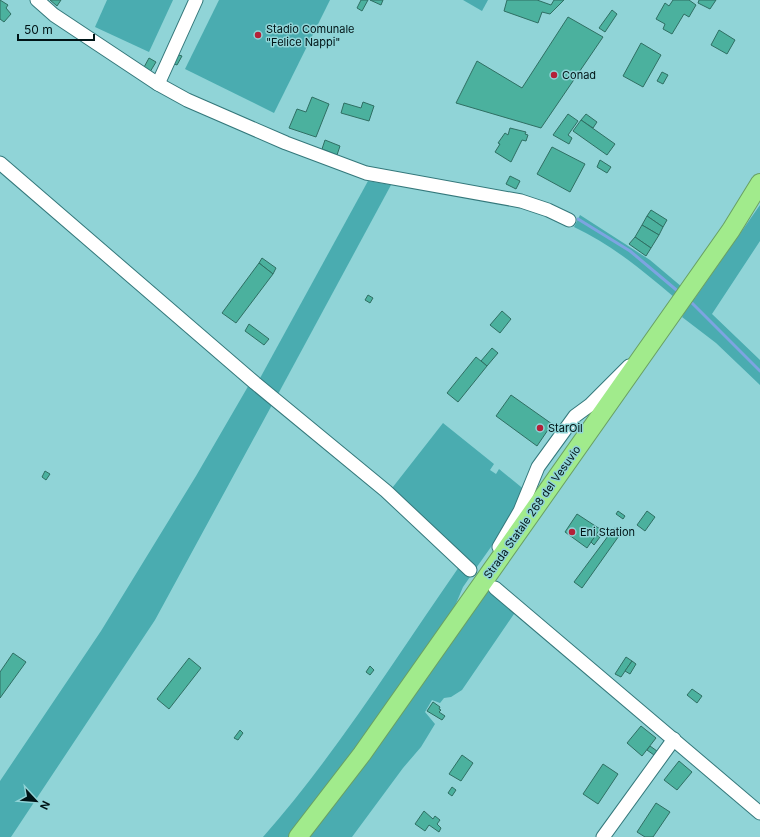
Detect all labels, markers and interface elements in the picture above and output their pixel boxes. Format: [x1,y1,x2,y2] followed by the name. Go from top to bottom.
[18,16,94,42] scale bar
[24,22,53,37] text: 50 m
[266,22,355,49] place label: Stadio Comunale "Felice Nappi"
[253,30,263,40] marker: Stadio Comunale "Felice Nappi"
[562,68,596,82] place label: Conad
[549,70,559,80] marker: Conad
[548,421,583,435] place label: StarOil
[535,423,545,433] marker: StarOil
[481,442,584,581] street label: Strada Statale 268 del Vesuvio
[580,525,635,539] place label: Eni Station
[567,527,577,537] marker: Eni Station
[16,781,56,821] north arrow
[37,799,53,812] text: N

